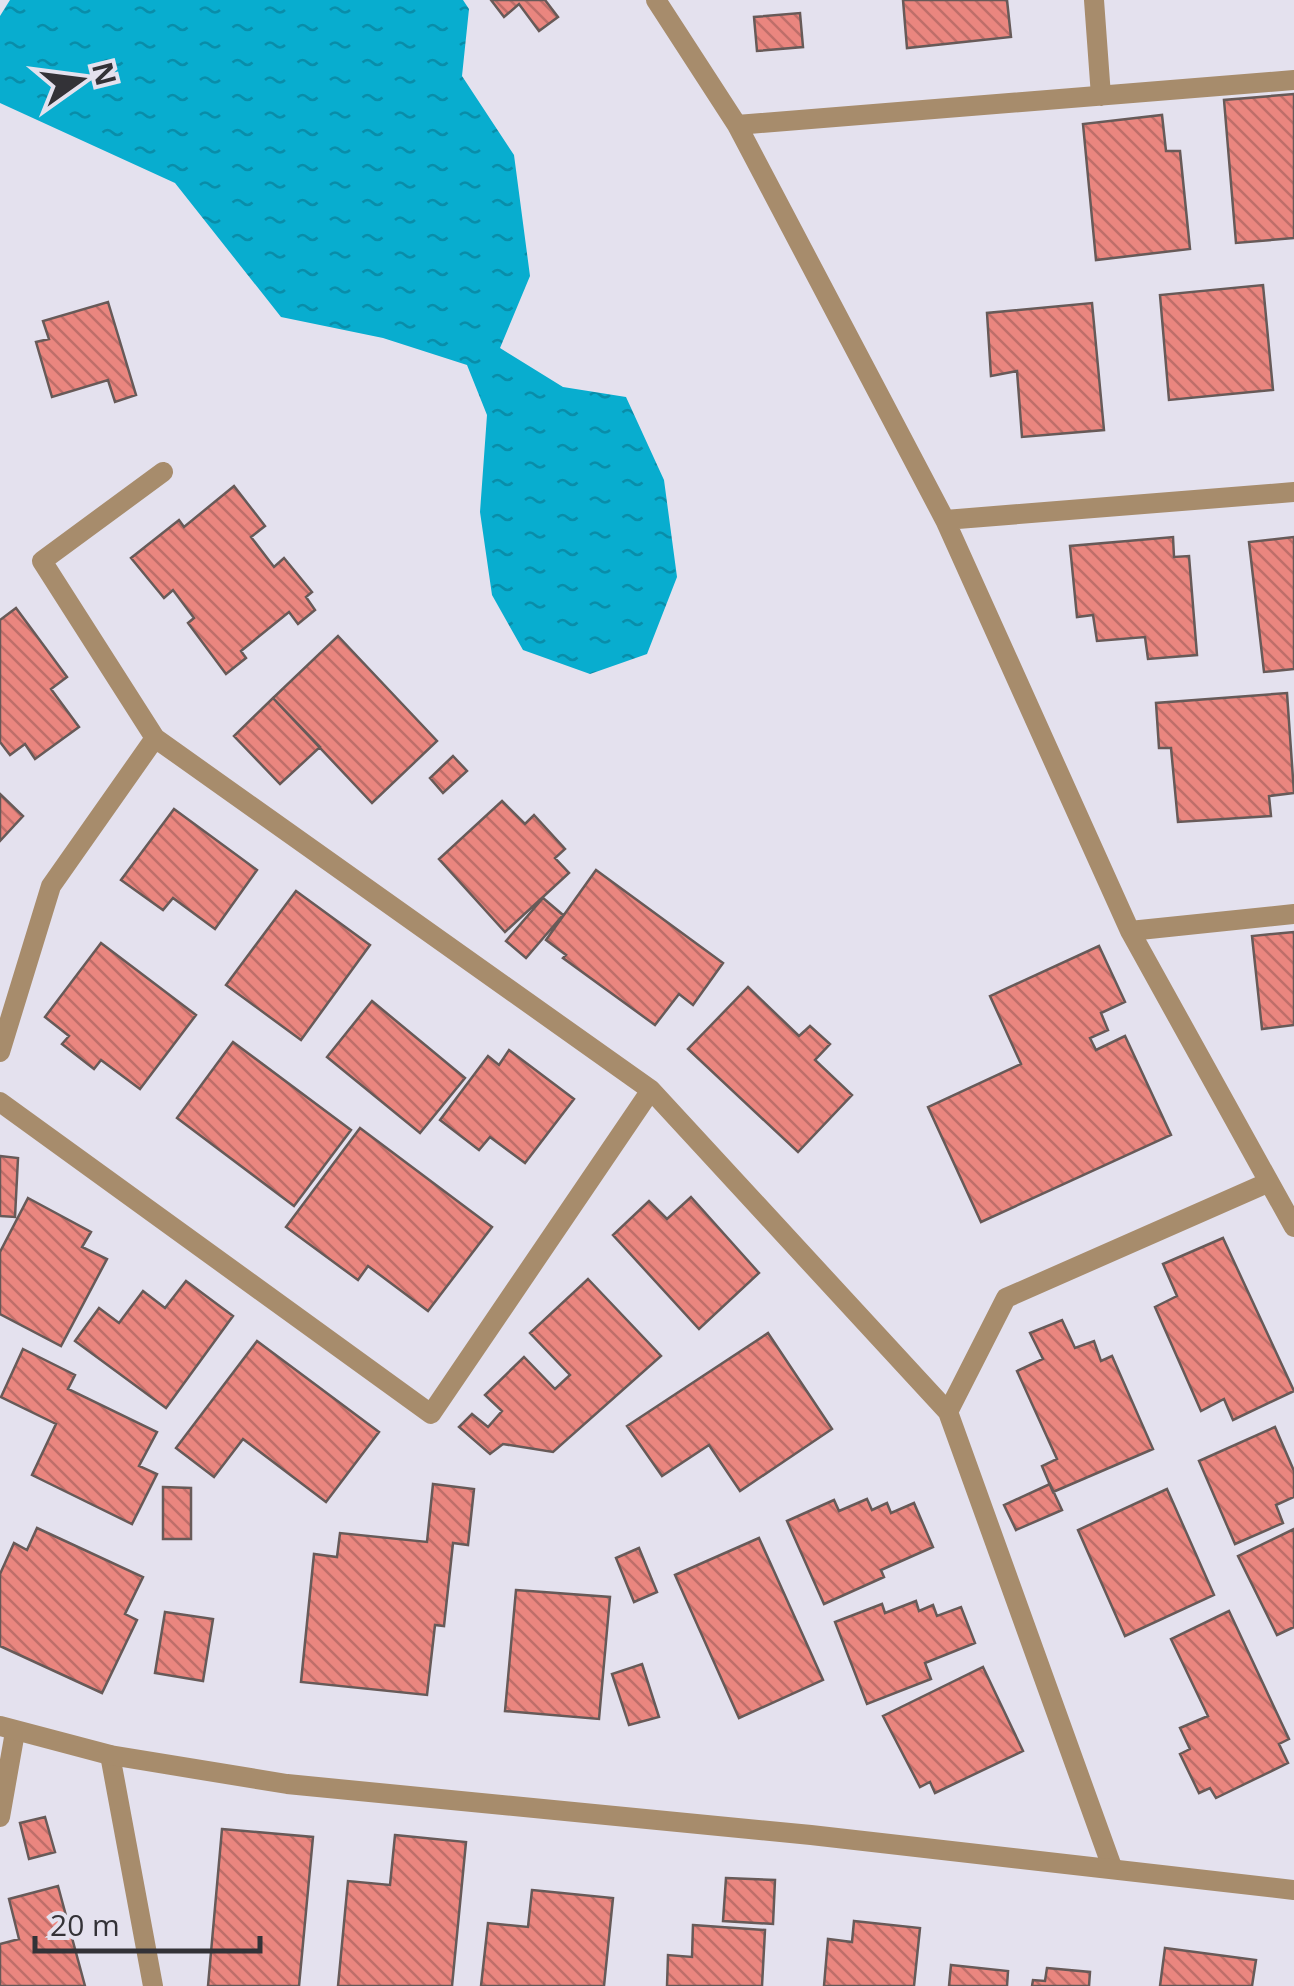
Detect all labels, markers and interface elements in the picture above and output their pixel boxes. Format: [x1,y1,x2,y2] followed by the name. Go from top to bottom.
[30,30,130,130] north arrow
[84,58,126,89] text: N
[35,1891,260,1953] scale bar
[50,1904,120,1945] text: 20 m

